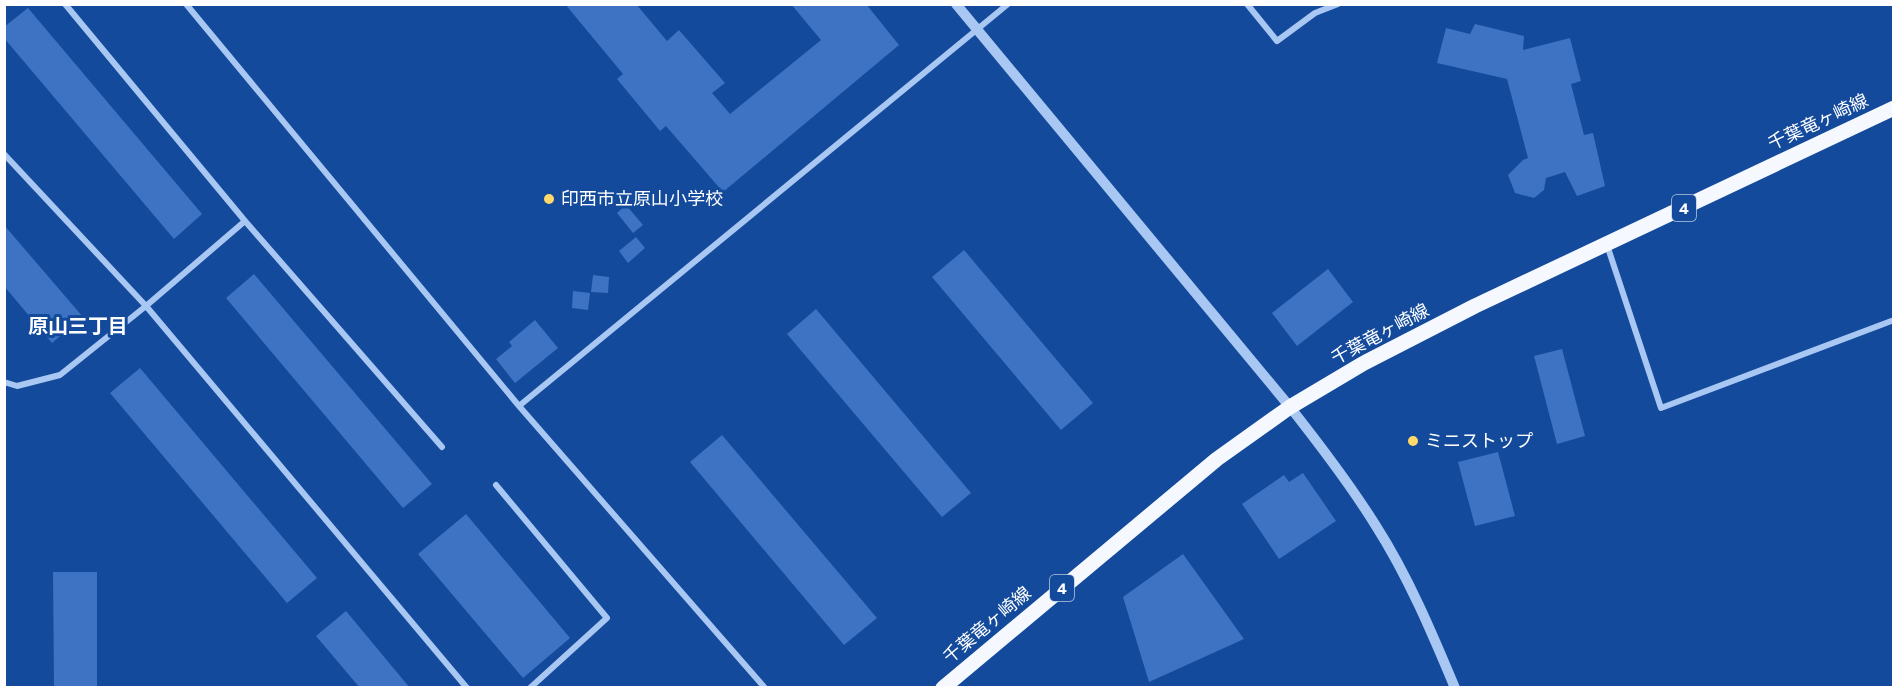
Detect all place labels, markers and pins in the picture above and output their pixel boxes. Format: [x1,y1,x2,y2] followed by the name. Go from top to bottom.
[561,187,723,209] place label: 印西市立原山小学校
[542,192,556,206] marker: 印西市立原山小学校
[1425,429,1533,451] place label: ミニストップ
[1406,434,1420,448] marker: ミニストップ

